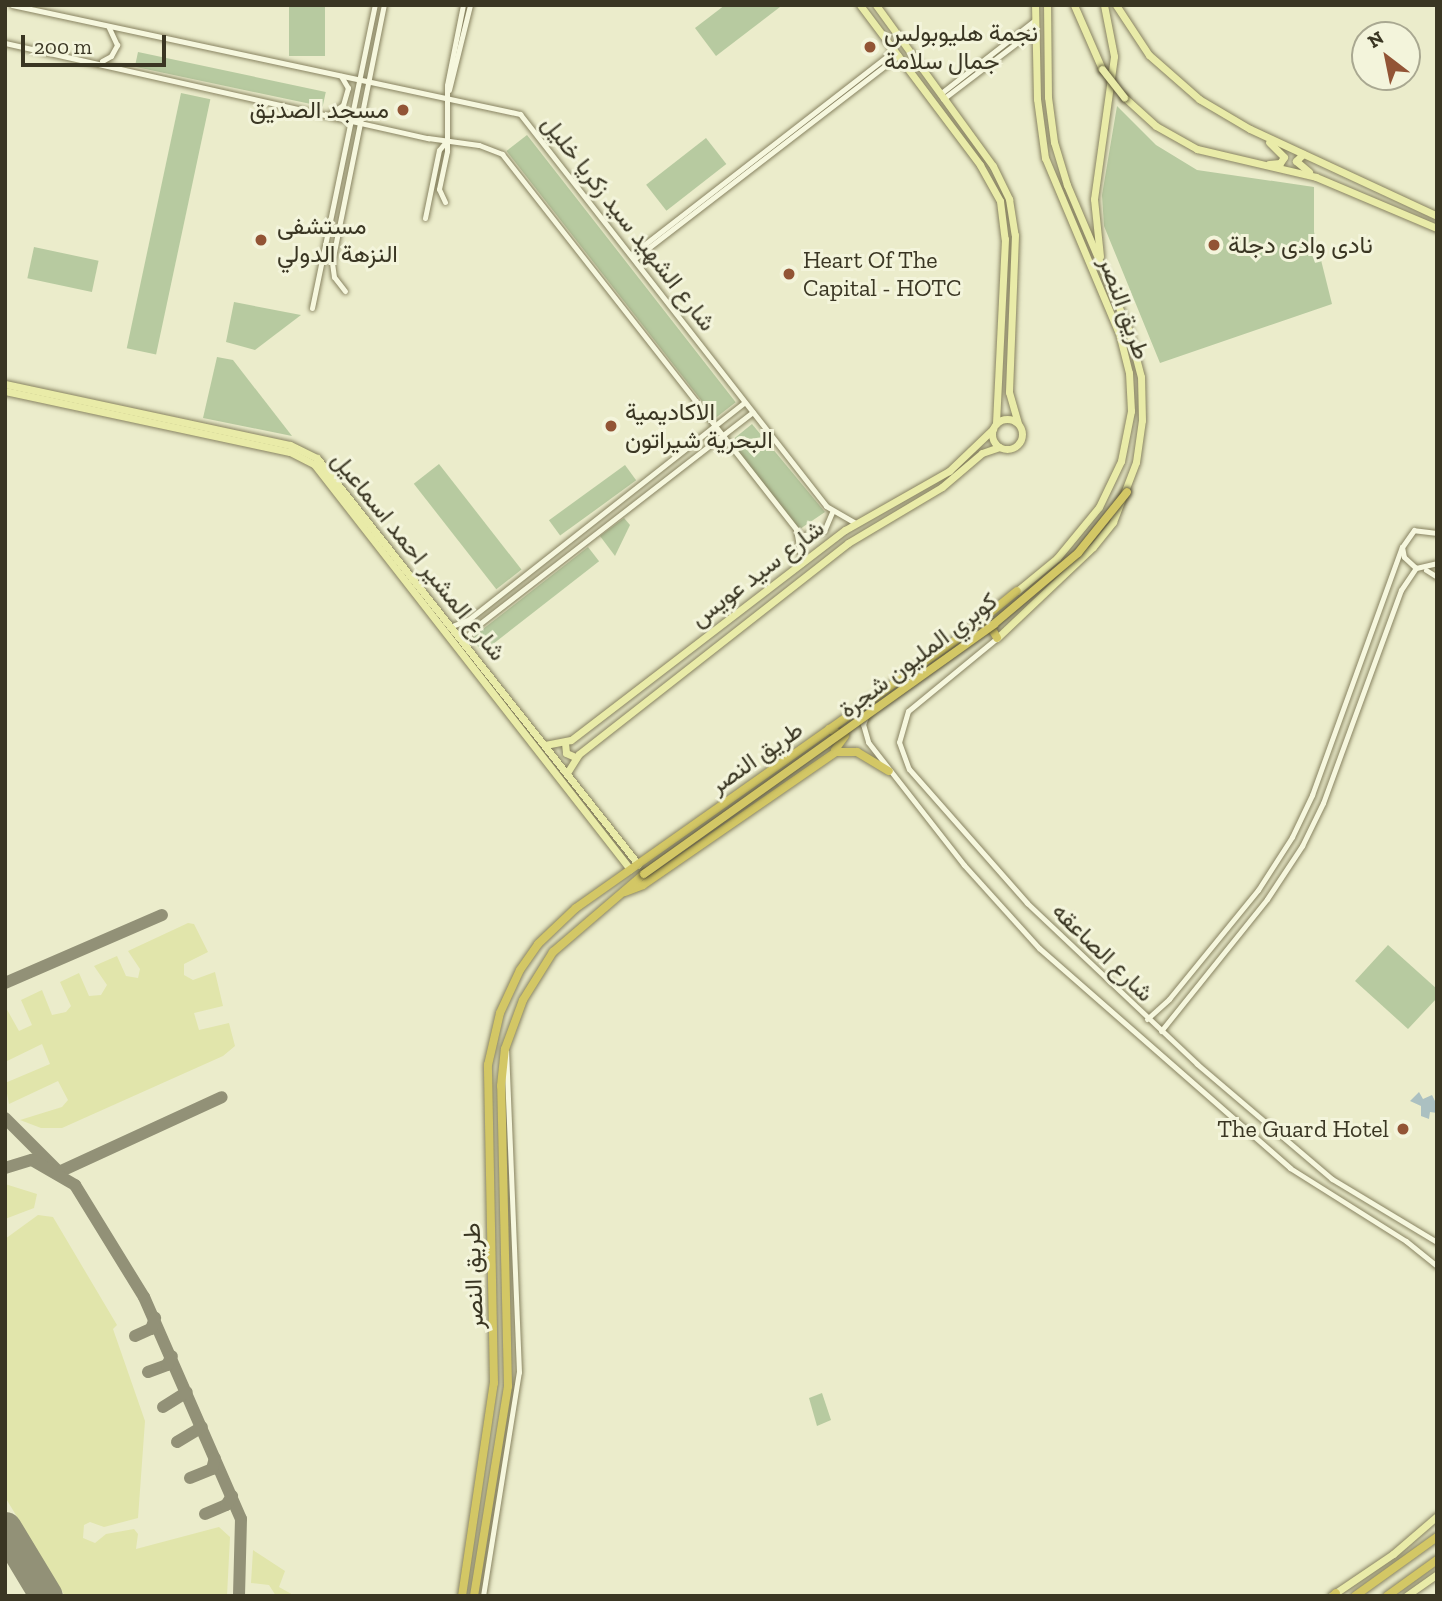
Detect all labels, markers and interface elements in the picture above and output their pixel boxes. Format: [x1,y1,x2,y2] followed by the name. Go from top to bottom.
[884,19,1038,75] place label: نجمة هليوبولس جمال سلامة
[24,21,170,65] scale bar
[1351,21,1421,91] north arrow
[1363,26,1388,53] text: N
[34,34,92,59] text: 200 m
[862,39,878,55] marker: نجمة هليوبولس جمال سلامة
[250,96,389,124] place label: مسجد الصديق
[395,102,411,118] marker: مسجد الصديق
[536,109,722,337] street label: شارع الشهيد سيد زكريا خليل
[277,212,398,268] place label: مستشفى النزهة الدولي
[251,230,271,250] marker: مستشفى النزهة الدولي
[1228,231,1373,259] place label: نادى وادى دجلة
[1206,237,1222,253] marker: نادى وادى دجلة
[803,246,962,302] place label: Heart Of The Capital - HOTC
[1093,253,1157,363] street label: طريق النصر
[781,266,797,282] marker: Heart Of The Capital - HOTC
[625,398,773,454] place label: الاكاديمية البحرية شيراتون
[603,418,619,434] marker: الاكاديمية البحرية شيراتون
[326,446,512,666] street label: شارع المشير احمد اسماعيل
[684,513,830,633] street label: شارع سيد عويس
[833,586,1003,724] street label: كوبري المليون شجرة
[704,715,808,799] street label: طريق النصر
[1046,896,1160,1008] street label: شارع الصاعقه
[1217,1115,1389,1143] place label: The Guard Hotel
[1395,1121,1411,1137] marker: The Guard Hotel
[457,1222,489,1330] street label: طريق النصر

